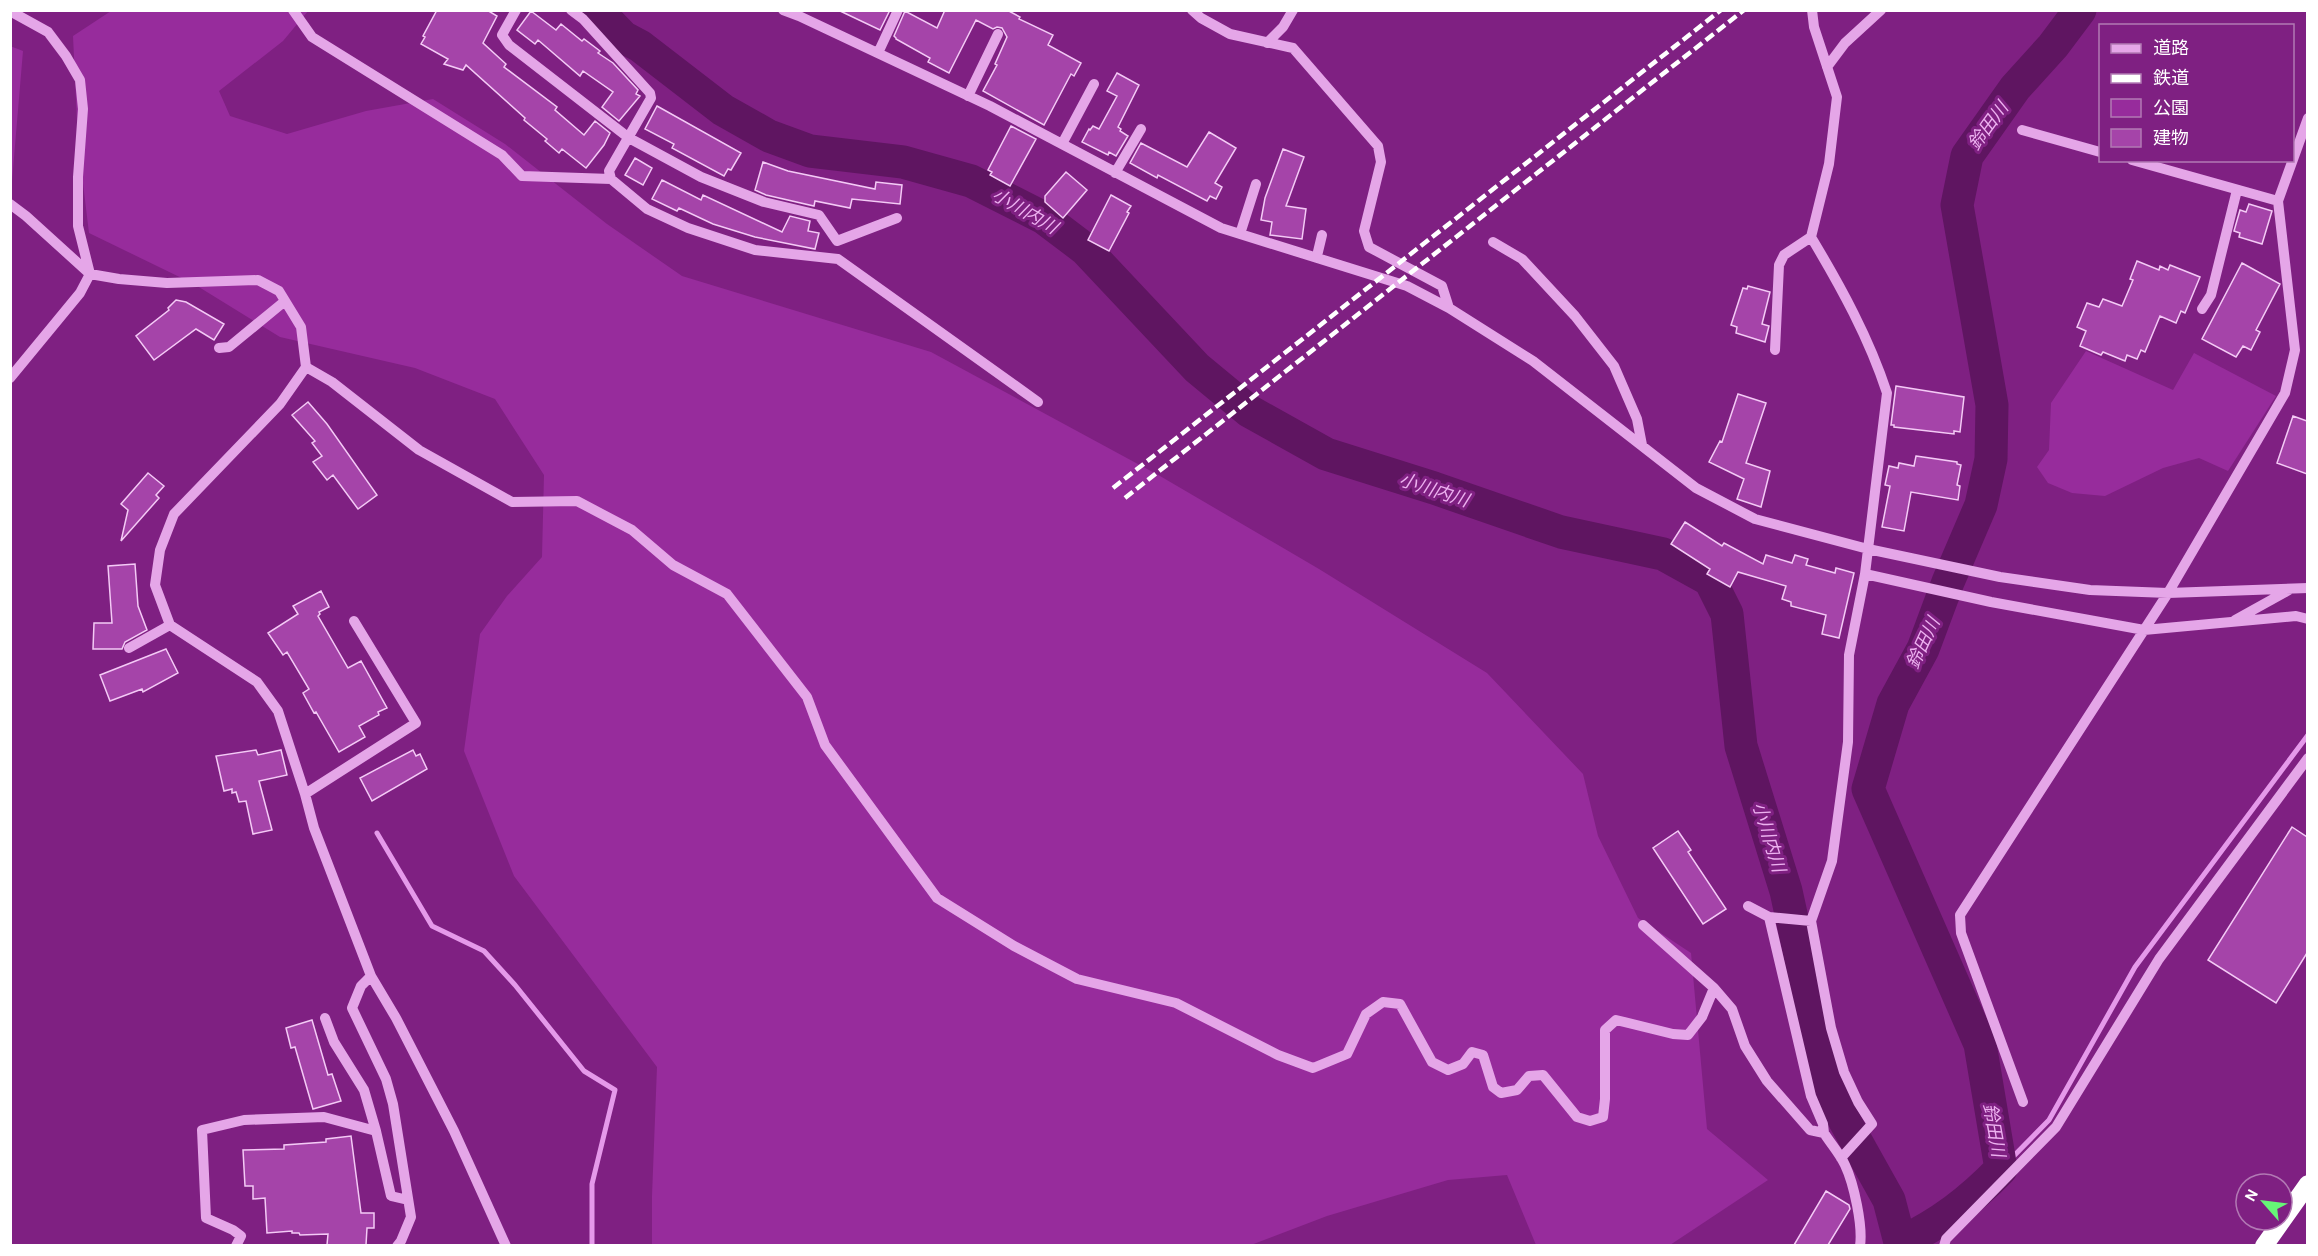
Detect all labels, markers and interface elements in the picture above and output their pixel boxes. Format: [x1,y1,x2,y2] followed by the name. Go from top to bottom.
[2099,24,2294,162] legend
[2153,37,2189,59] text: 道路
[2153,67,2189,89] text: 鉄道
[1963,96,2014,154] water label: 鈴田川
[2153,97,2189,119] text: 公園
[2153,127,2189,149] text: 建物
[988,183,1063,240] water label: 小川内川
[1396,468,1474,512] water label: 小川内川
[1902,612,1945,672] water label: 鈴田川
[1748,799,1791,877] water label: 小川内川
[1978,1102,2010,1160] water label: 鈴田川
[2234,1172,2294,1232] north arrow
[2240,1186,2262,1205] text: N

